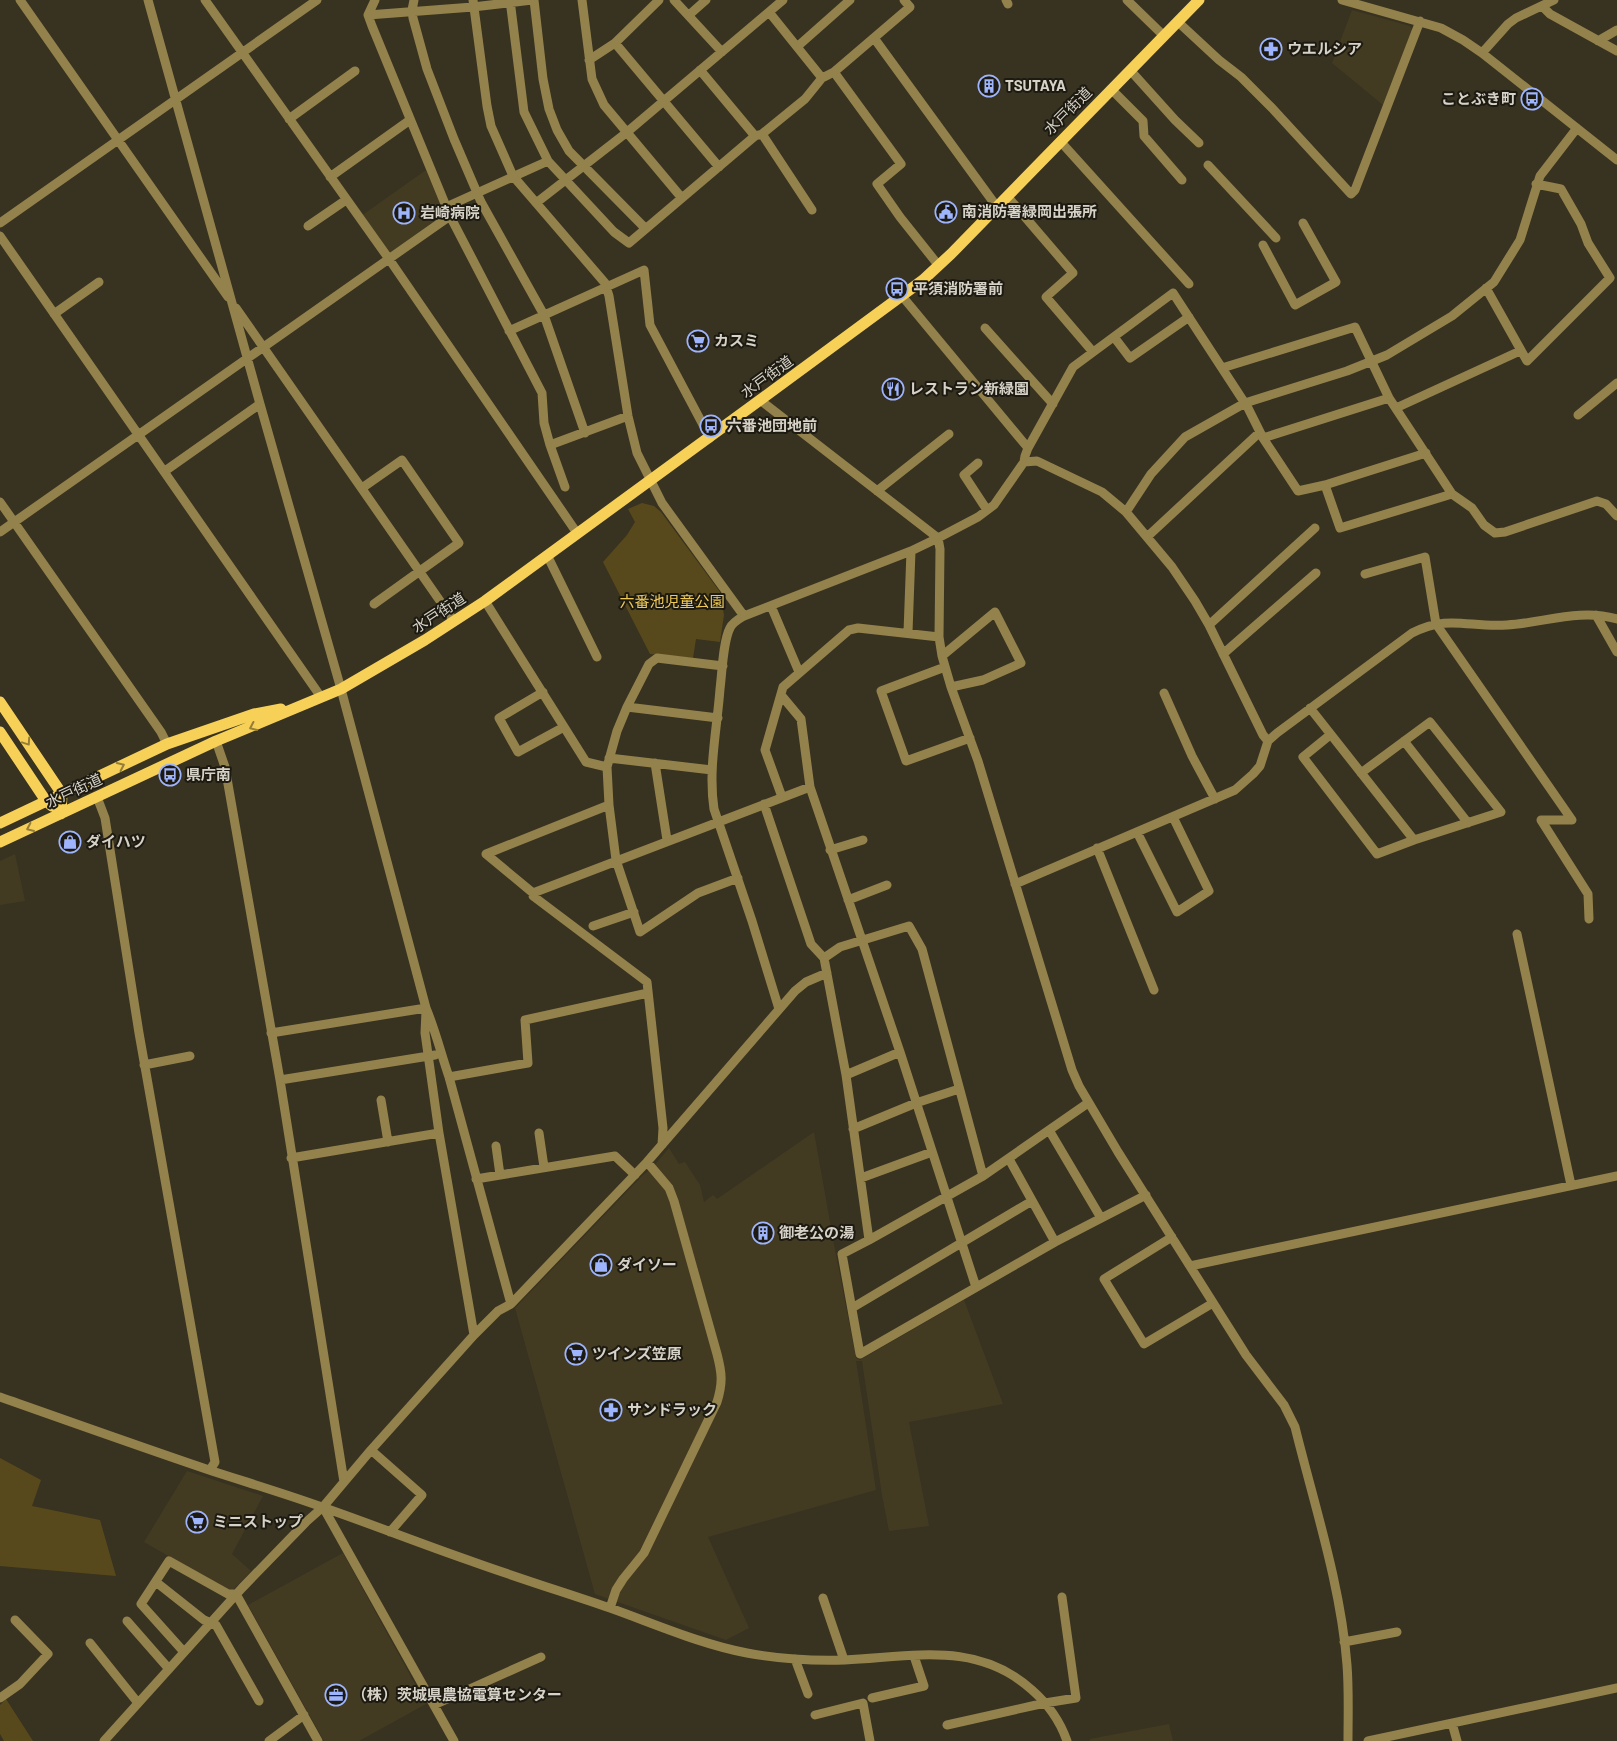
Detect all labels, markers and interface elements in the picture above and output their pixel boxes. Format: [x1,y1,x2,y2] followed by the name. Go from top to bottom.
[1259,37,1283,61] pharmacy icon: ウエルシア
[1287,39,1362,57] place label: ウエルシア
[977,74,1001,98] building icon: TSUTAYA
[1005,76,1066,94] place label: TSUTAYA
[1040,83,1095,138] street label: 水戸街道
[1520,87,1544,111] bus stop icon: ことぶき町
[1441,89,1516,107] place label: ことぶき町
[934,200,958,224] public building icon: 南消防署緑岡出張所
[392,201,416,225] hospital icon: 岩崎病院
[962,202,1097,220] place label: 南消防署緑岡出張所
[420,203,480,221] place label: 岩崎病院
[885,277,909,301] bus stop icon: 平須消防署前
[913,279,1003,297] place label: 平須消防署前
[686,329,710,353] supermarket icon: カスミ
[714,331,759,349] place label: カスミ
[737,351,796,401] street label: 水戸街道
[881,377,905,401] restaurant icon: レストラン新緑園
[909,379,1029,397] place label: レストラン新緑園
[699,414,723,438] bus stop icon: 六番池団地前
[727,416,817,434] place label: 六番池団地前
[408,588,469,636] street label: 水戸街道
[619,592,725,610] park label: 六番池児童公園
[249,720,258,731] one-way arrow
[21,736,30,746] one-way arrow
[116,762,125,772] one-way arrow
[158,763,182,787] bus stop icon: 県庁南
[186,765,231,783] place label: 県庁南
[43,769,105,811] street label: 水戸街道
[26,822,35,832] one-way arrow
[58,830,82,854] shop icon: ダイハツ
[86,832,146,850] place label: ダイハツ
[751,1221,775,1245] building icon: 御老公の湯
[779,1223,854,1241] place label: 御老公の湯
[589,1253,613,1277] shop icon: ダイソー
[617,1255,677,1273] place label: ダイソー
[564,1342,588,1366] supermarket icon: ツインズ笠原
[592,1344,682,1362] place label: ツインズ笠原
[599,1398,623,1422] pharmacy icon: サンドラック
[627,1400,717,1418] place label: サンドラック
[185,1510,209,1534] supermarket icon: ミニストップ
[213,1512,303,1530] place label: ミニストップ
[324,1683,348,1707] office icon: （株）茨城県農協電算センター
[352,1685,562,1703] place label: （株）茨城県農協電算センター

